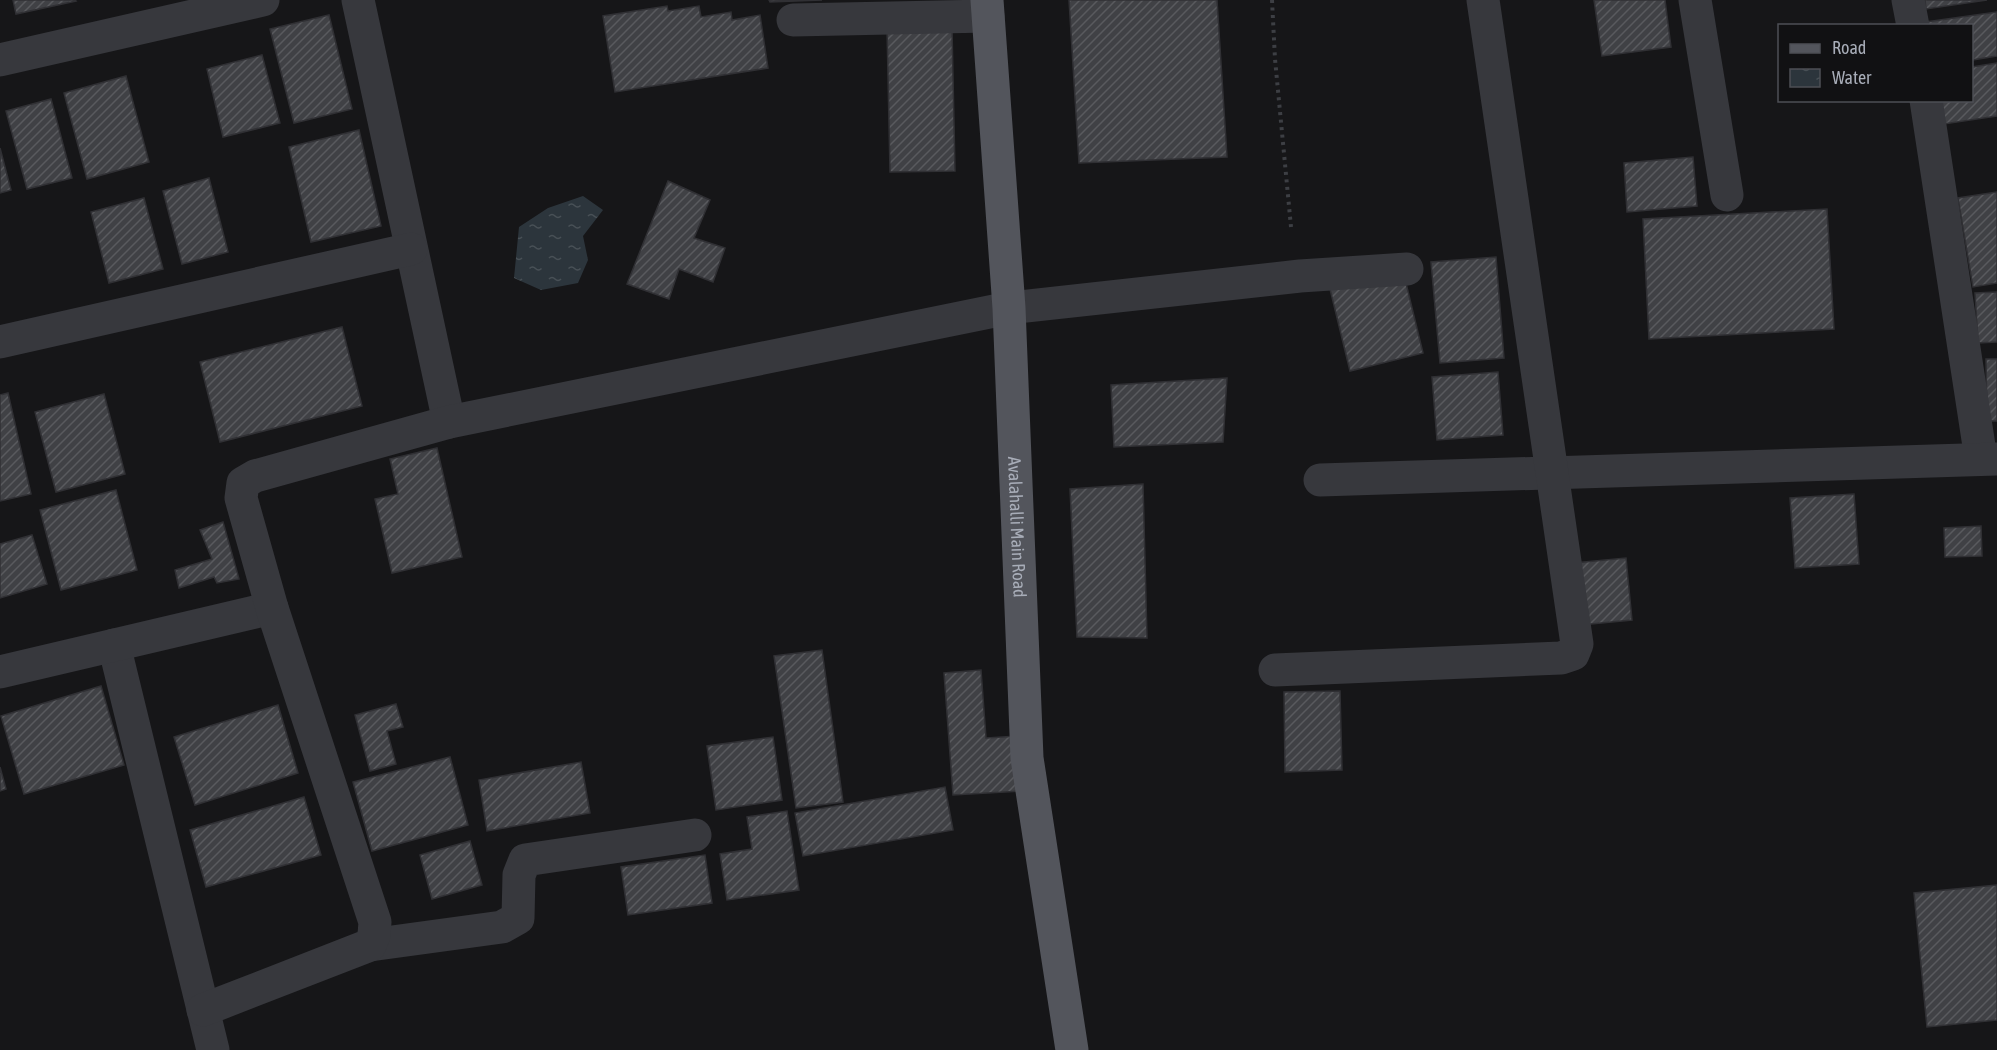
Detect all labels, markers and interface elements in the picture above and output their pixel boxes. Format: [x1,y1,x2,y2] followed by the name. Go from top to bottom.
[1778,24,1973,102] legend
[1832,37,1866,58] text: Road
[1832,67,1872,88] text: Water
[1004,456,1031,598] street label: Avalahalli Main Road

